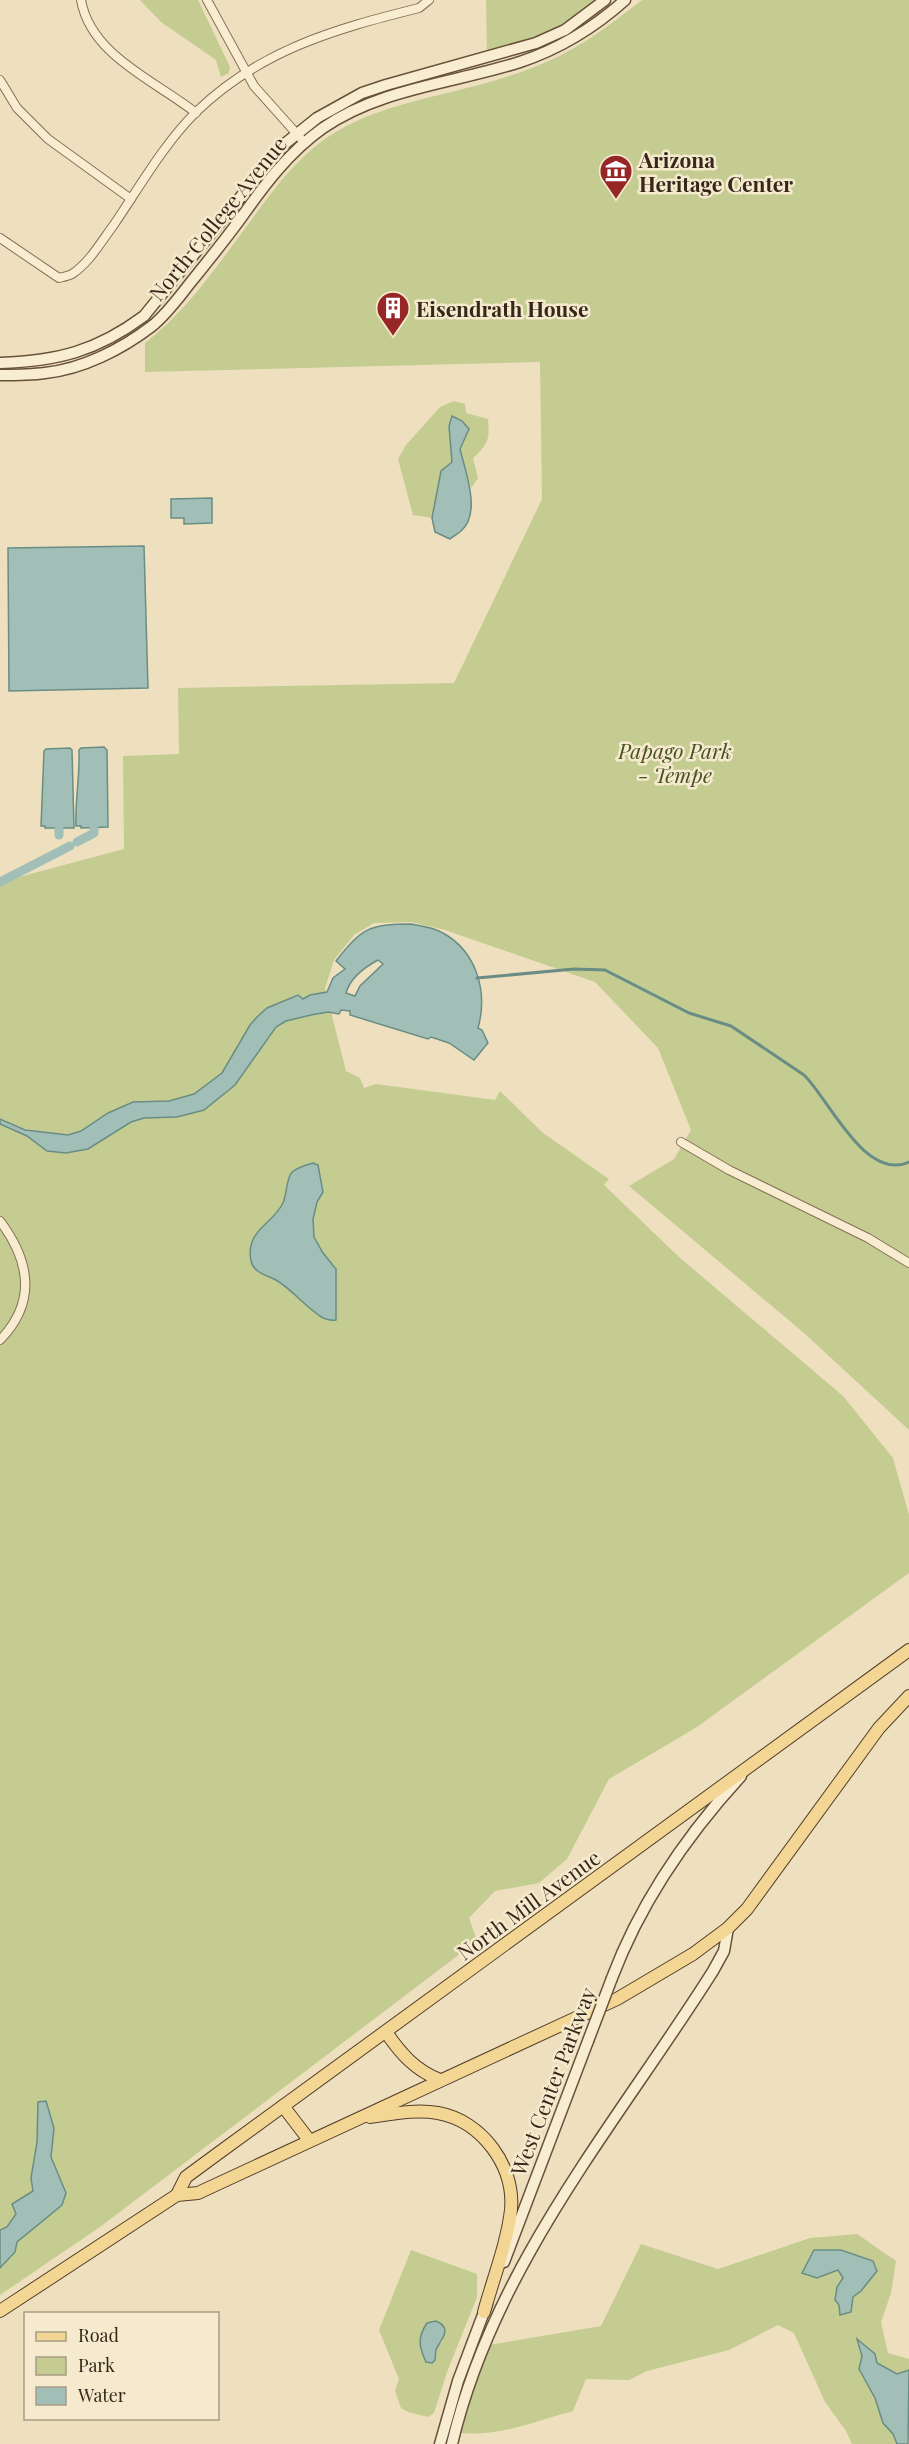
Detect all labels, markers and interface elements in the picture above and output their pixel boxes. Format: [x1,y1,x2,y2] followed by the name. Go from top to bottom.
[142,130,292,306] street label: North College Avenue
[638,145,793,197] place label: Arizona Heritage Center
[598,153,634,200] museum icon: Arizona Heritage Center
[375,290,411,337] building icon: Eisendrath House
[416,294,589,322] place label: Eisendrath House
[617,736,732,788] park label: Papago Park - Tempe
[451,1843,605,1965] street label: North Mill Avenue
[503,1982,601,2180] street label: West Center Parkway
[24,2312,219,2420] legend
[78,2323,119,2347] text: Road
[78,2353,115,2377] text: Park
[77,2383,126,2407] text: Water

